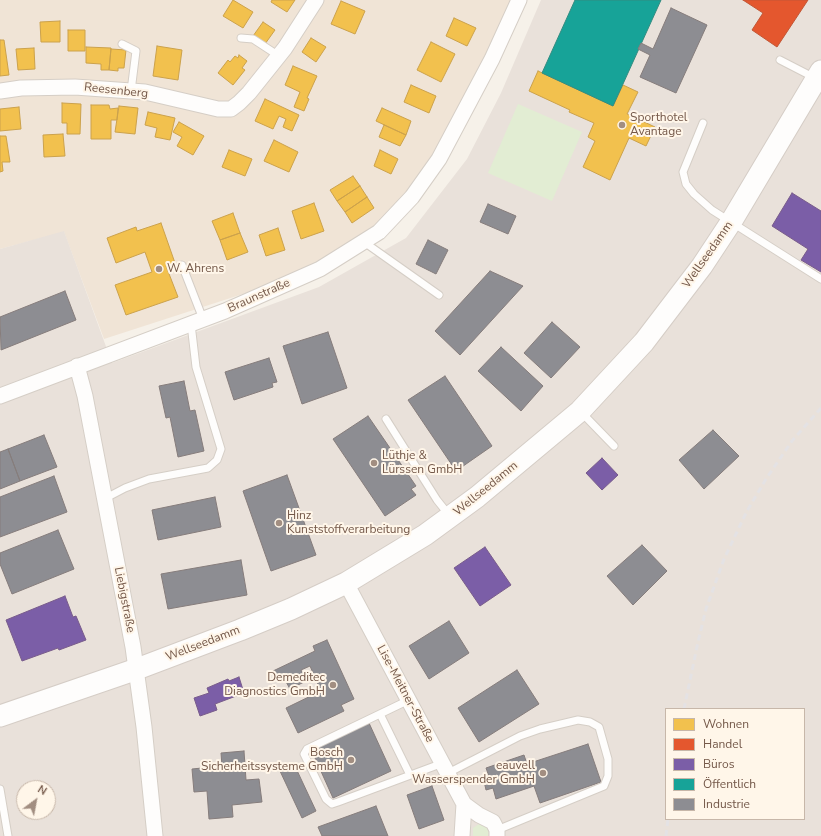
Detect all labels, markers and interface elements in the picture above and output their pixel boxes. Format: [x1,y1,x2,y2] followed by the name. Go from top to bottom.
[83,80,149,102] street label: Reesenberg
[630,111,687,139] place label: Sporthotel Avantage
[617,120,627,130] marker: Sporthotel Avantage
[680,219,736,291] street label: Wellseedamm
[167,262,224,276] place label: W. Ahrens
[154,264,164,274] marker: W. Ahrens
[226,276,292,316] street label: Braunstraße
[382,449,462,477] place label: Lüthje & Lürssen GmbH
[369,458,379,468] marker: Lüthje & Lürssen GmbH
[451,459,521,519] street label: Wellseedamm
[287,509,410,537] place label: Hinz Kunststoffverarbeitung
[274,518,284,528] marker: Hinz Kunststoffverarbeitung
[111,566,137,634] street label: Liebigstraße
[164,623,242,665] street label: Wellseedamm
[373,643,437,745] street label: Lise-Meitner-Straße
[224,671,325,699] place label: Demeditec Diagnostics GmbH
[328,680,338,690] marker: Demeditec Diagnostics GmbH
[665,708,805,820] legend
[703,716,749,732] text: Wohnen
[703,736,742,752] text: Handel
[201,746,343,774] place label: Bosch Sicherheitssysteme GmbH
[346,755,356,765] marker: Bosch Sicherheitssysteme GmbH
[703,756,735,772] text: Büros
[412,759,535,787] place label: eauvell Wasserspender GmbH
[538,768,548,778] marker: eauvell Wasserspender GmbH
[703,776,756,792] text: Öffentlich
[16,780,56,820] north arrow
[35,782,50,799] text: N
[703,796,750,812] text: Industrie

